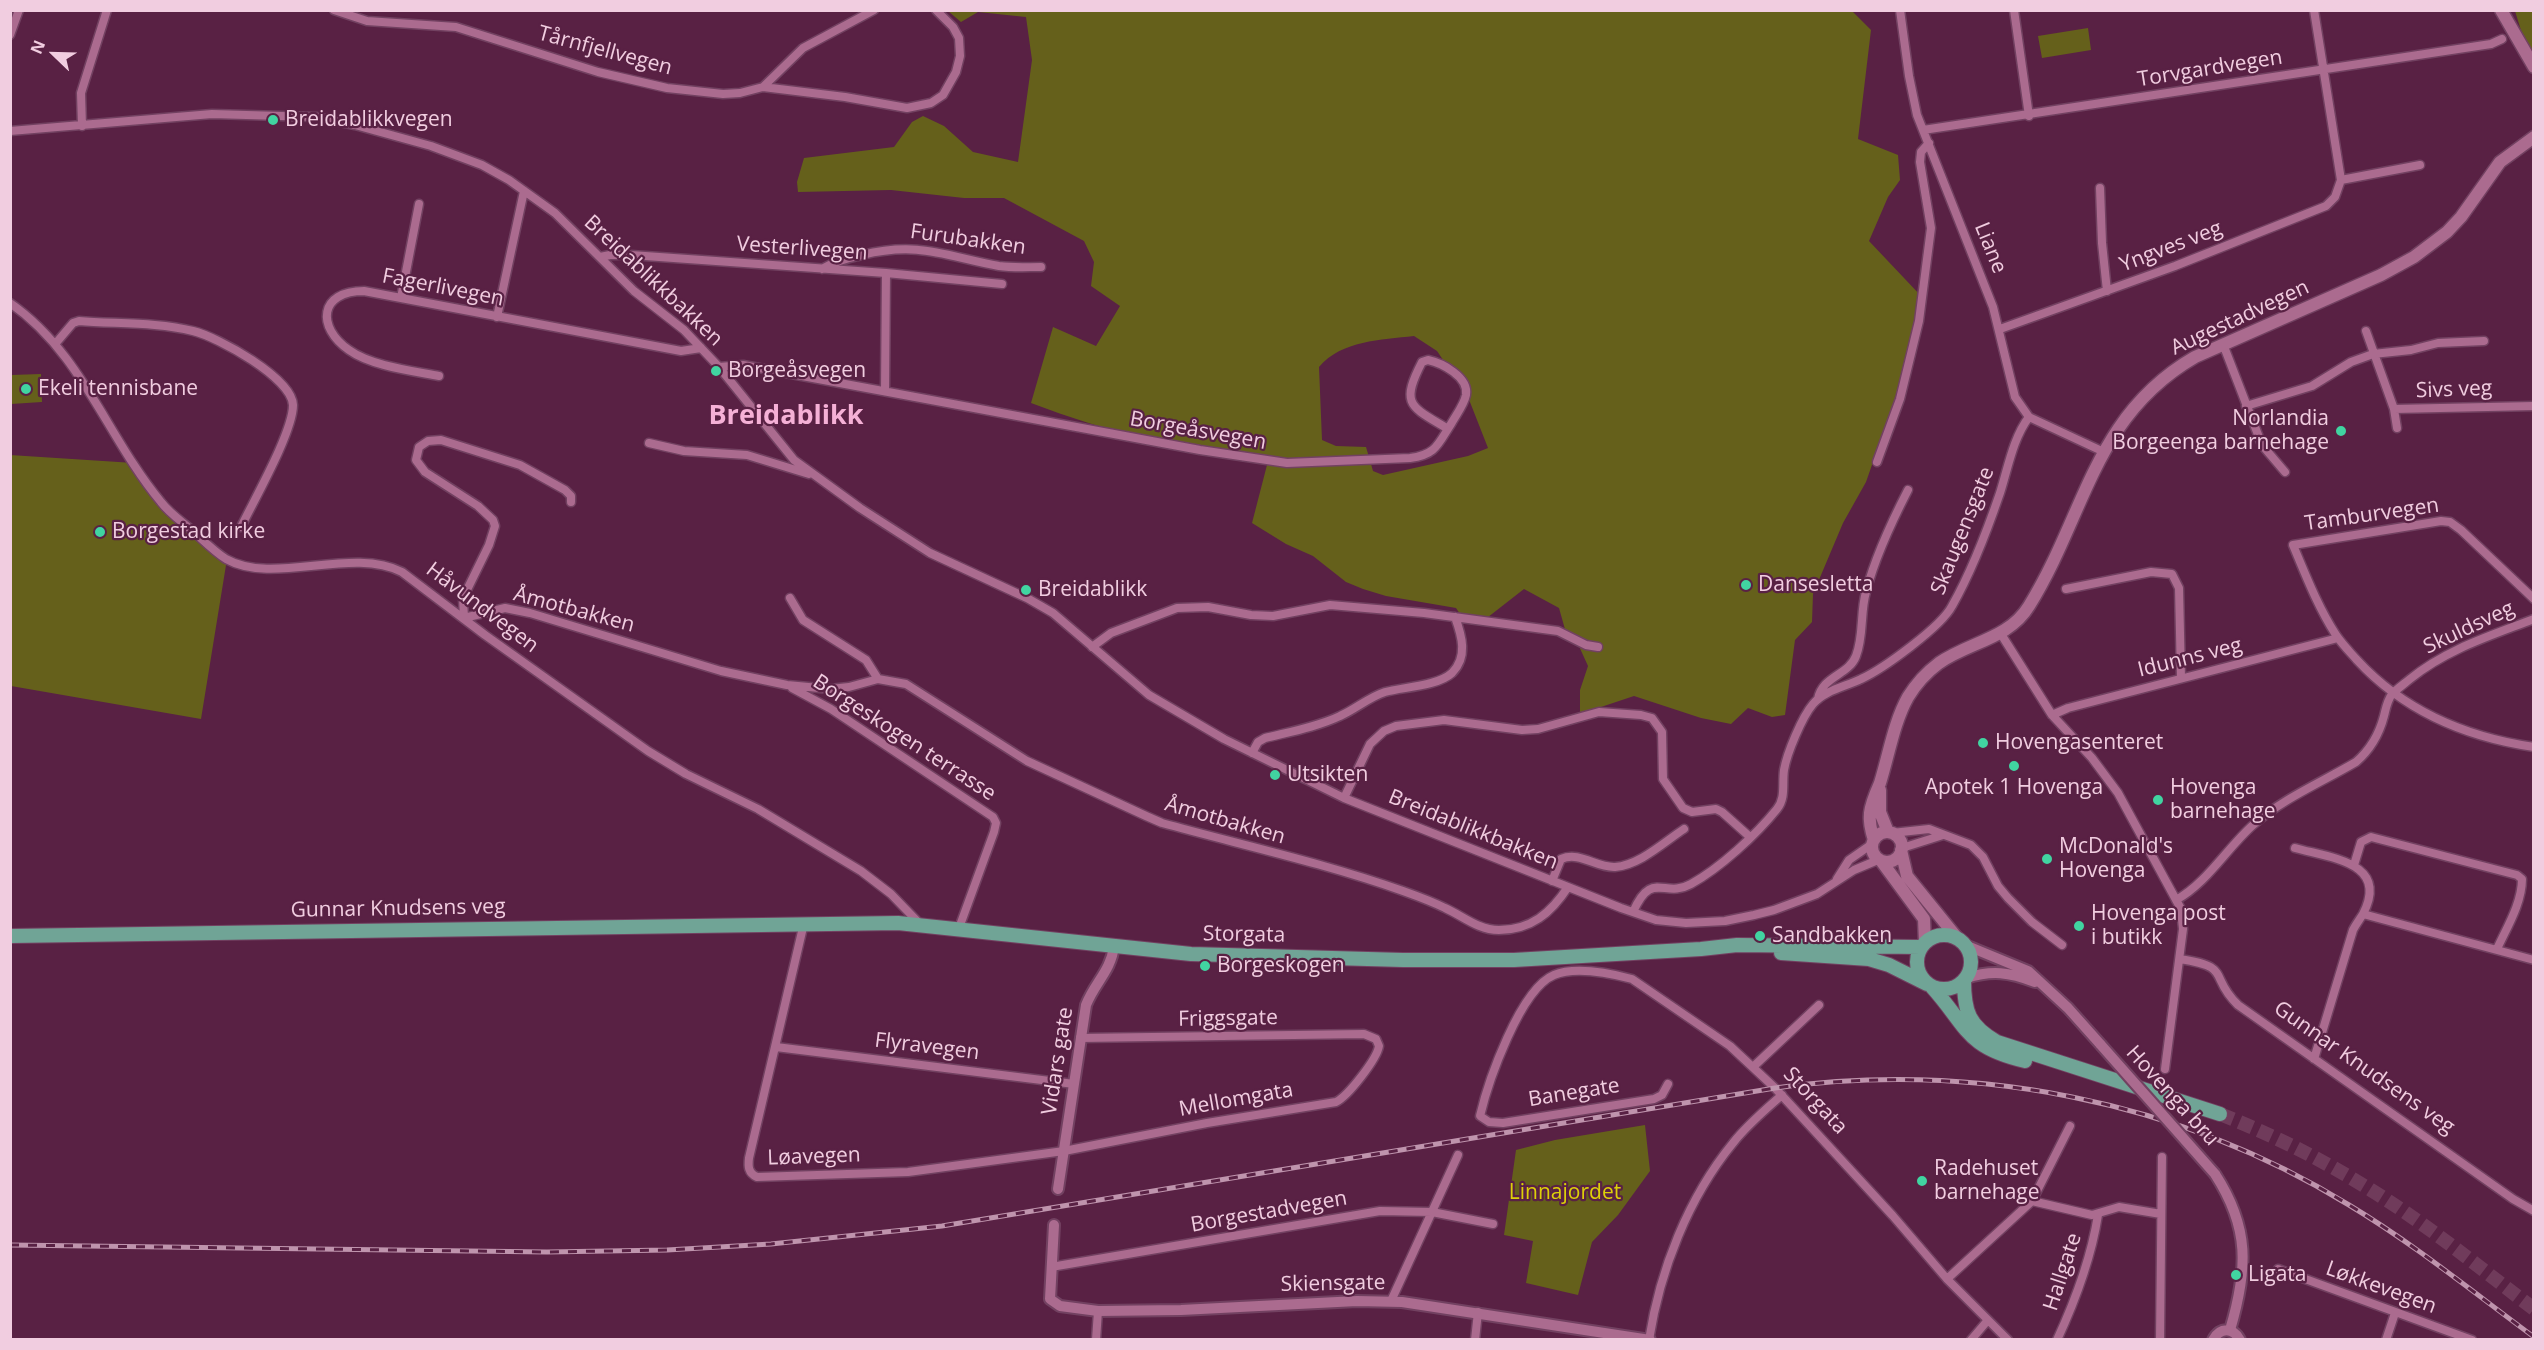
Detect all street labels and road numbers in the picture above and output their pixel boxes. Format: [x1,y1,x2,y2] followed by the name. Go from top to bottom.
[535,21,675,81] street label: Tårnfjellvegen
[2136,45,2284,93] street label: Torvgardvegen
[578,210,728,352] street label: Breidablikkbakken
[2116,216,2226,278] street label: Yngves veg
[909,219,1027,261] street label: Furubakken
[1968,219,2012,277] street label: Liane
[736,232,868,266] street label: Vesterlivegen
[380,264,506,312] street label: Fagerlivegen
[2167,275,2313,361] street label: Augestadvegen
[2415,376,2493,404] street label: Sivs veg
[1128,407,1268,455] street label: Borgeåsvegen
[1926,463,2000,599] street label: Skaugensgate
[2303,493,2441,537] street label: Tamburvegen
[421,557,543,659] street label: Håvundvegen
[511,582,637,638] street label: Åmotbakken
[2420,596,2518,660] street label: Skuldsveg
[2135,633,2245,683] street label: Idunns veg
[808,669,1000,807] street label: Borgeskogen terrasse
[1385,785,1561,875] street label: Breidablikkbakken
[1162,792,1288,850] street label: Åmotbakken
[290,895,506,923] street label: Gunnar Knudsens veg
[1203,922,1285,948] street label: Storgata
[2269,996,2459,1140] street label: Gunnar Knudsens veg
[1037,1005,1079,1117] street label: Vidars gate
[1178,1006,1278,1032] street label: Friggsgate
[873,1028,981,1066] street label: Flyravegen
[2120,1041,2224,1151] street label: Hovenga bru
[1778,1062,1852,1140] street label: Storgata
[1526,1073,1622,1113] street label: Banegate
[1177,1078,1295,1122] street label: Mellomgata
[767,1143,861,1171] street label: Løavegen
[1189,1186,1349,1238] street label: Borgestadvegen
[2039,1230,2087,1314] street label: Hallgate
[2322,1256,2440,1320] street label: Løkkevegen
[1280,1270,1386,1298] street label: Skiensgate

